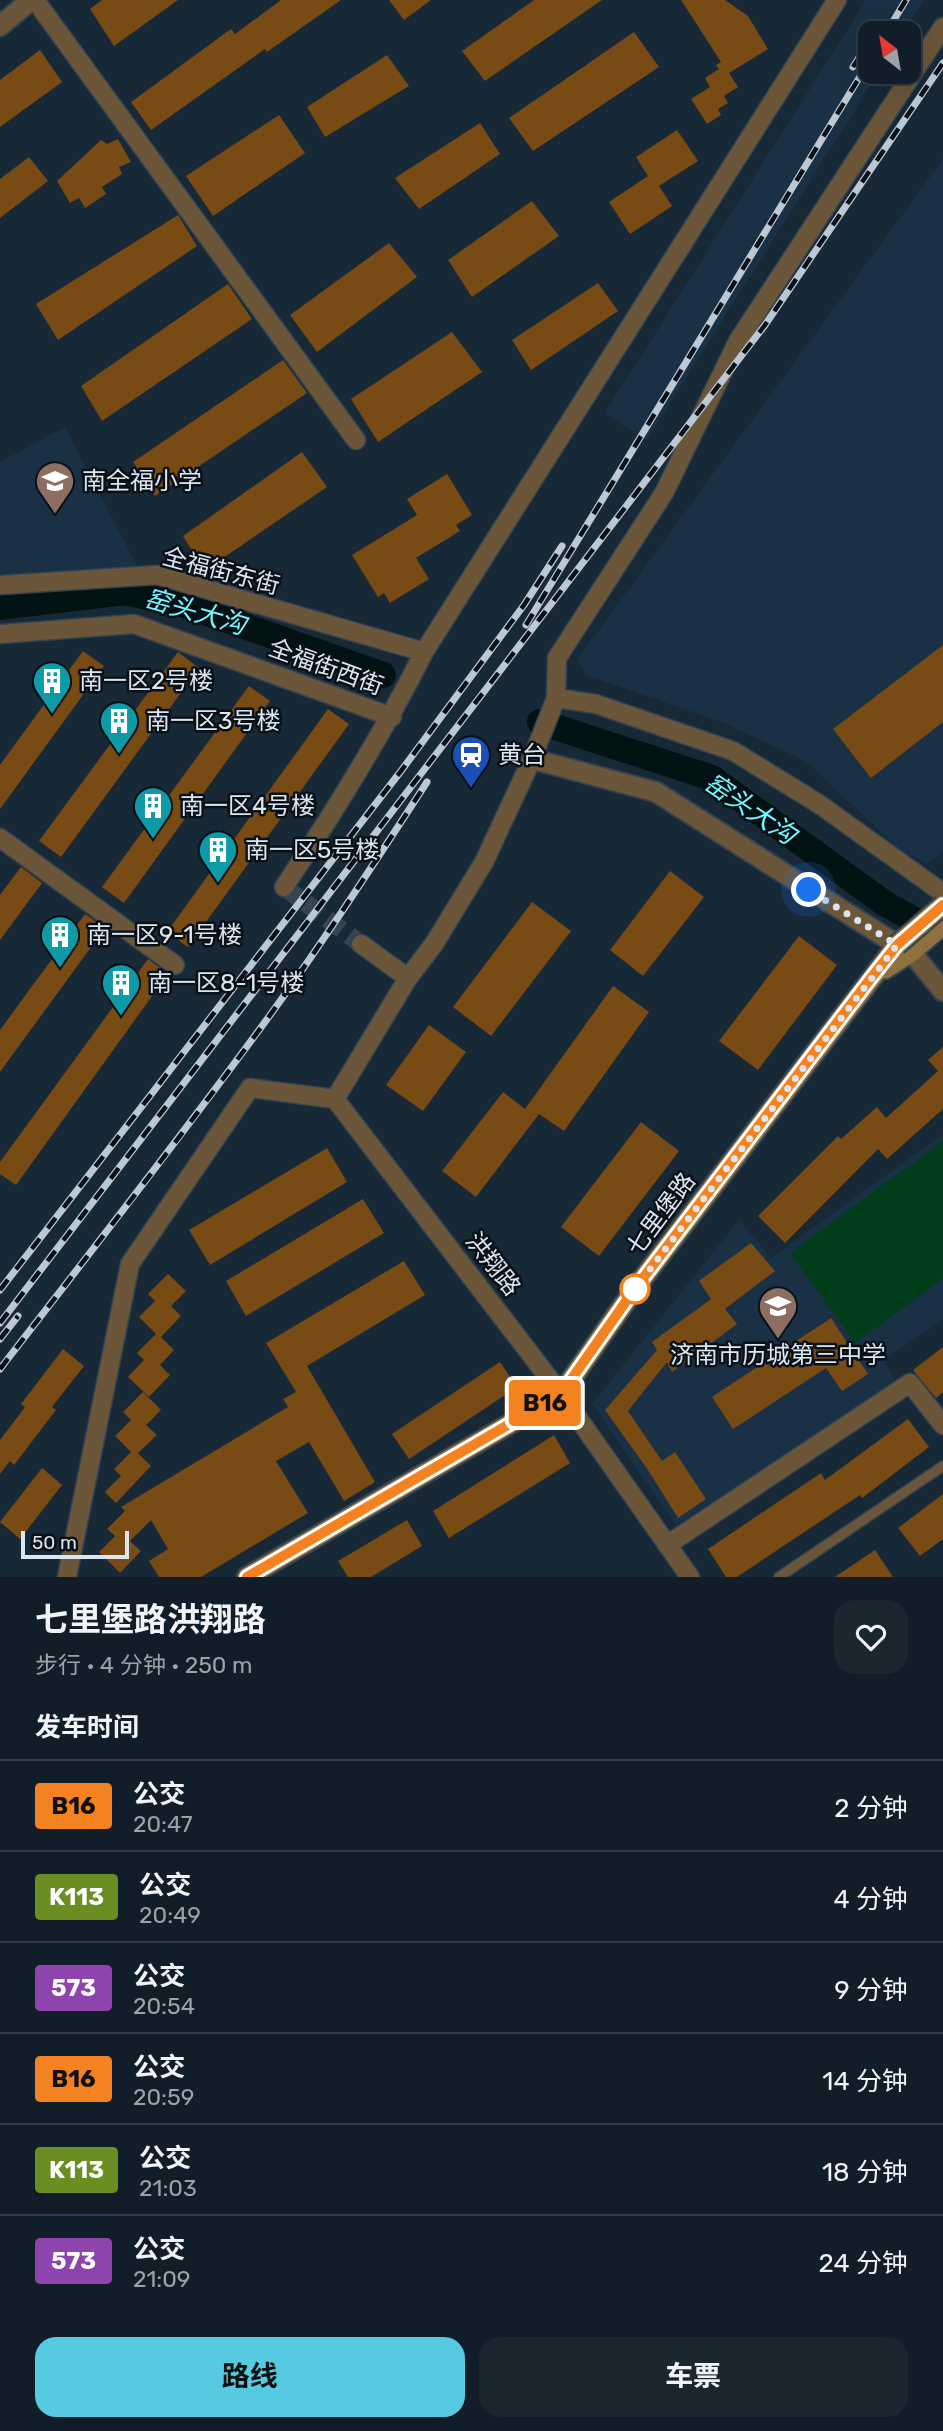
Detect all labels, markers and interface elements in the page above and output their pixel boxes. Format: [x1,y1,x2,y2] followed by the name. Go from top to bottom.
[858,21,920,84] north arrow
[858,21,921,84] map controls
[34,460,76,515] school or university icon: 南全福小学
[82,467,202,495] place label: 南全福小学
[159,542,283,600] street label: 全福街东街
[141,583,252,642] water label: 窑头大沟
[265,633,387,701] street label: 全福街西街
[31,660,73,715] building icon: 南一区2号楼
[79,667,213,695] place label: 南一区2号楼
[98,700,140,755] building icon: 南一区3号楼
[146,707,280,735] place label: 南一区3号楼
[450,734,492,789] station icon: 黄台
[498,741,546,769] place label: 黄台
[698,767,804,853] water label: 窑头大沟
[132,785,174,840] building icon: 南一区4号楼
[180,792,315,820] place label: 南一区4号楼
[197,829,239,884] building icon: 南一区5号楼
[245,836,379,864] place label: 南一区5号楼
[791,872,826,907] your location
[39,914,81,969] building icon: 南一区9-1号楼
[87,921,242,949] place label: 南一区9-1号楼
[100,962,142,1017] building icon: 南一区8-1号楼
[148,969,304,997] place label: 南一区8-1号楼
[621,1167,701,1261] street label: 七里堡路
[460,1227,526,1301] street label: 洪翔路
[620,1274,650,1304] unlabelled marker
[757,1285,799,1340] school or university icon: 济南市历城第三中学
[670,1341,886,1369] place label: 济南市历城第三中学
[505,1380,585,1426] line badge: B16
[523,1389,567,1417] text: B16
[21,1528,130,1560] scale bar
[32,1531,77,1554] text: 50 m
[35,1600,266,1639] text: 七里堡路洪翔路
[834,1600,908,1674] button: heart
[35,1651,253,1679] text: 步行 · 4 分钟 · 250 m
[35,1712,139,1743] text: 发车时间
[133,1779,185,1810] text: 公交
[51,1792,96,1820] text: B16
[834,1793,908,1824] text: 2 分钟
[133,1810,193,1838] text: 20:47
[139,1870,191,1901] text: 公交
[49,1883,104,1911] text: K113
[833,1884,908,1915] text: 4 分钟
[139,1901,201,1929] text: 20:49
[133,1961,185,1992] text: 公交
[51,1974,96,2002] text: 573
[834,1975,908,2006] text: 9 分钟
[133,1992,195,2020] text: 20:54
[133,2052,185,2083] text: 公交
[51,2065,96,2093] text: B16
[822,2066,908,2097] text: 14 分钟
[133,2083,194,2111] text: 20:59
[139,2143,191,2174] text: 公交
[49,2156,104,2184] text: K113
[822,2157,908,2188] text: 18 分钟
[139,2174,197,2202] text: 21:03
[133,2234,185,2265] text: 公交
[51,2247,96,2275] text: 573
[818,2248,908,2279] text: 24 分钟
[133,2265,190,2293] text: 21:09
[35,2337,465,2417] button: 路线
[479,2337,908,2417] button: 车票

